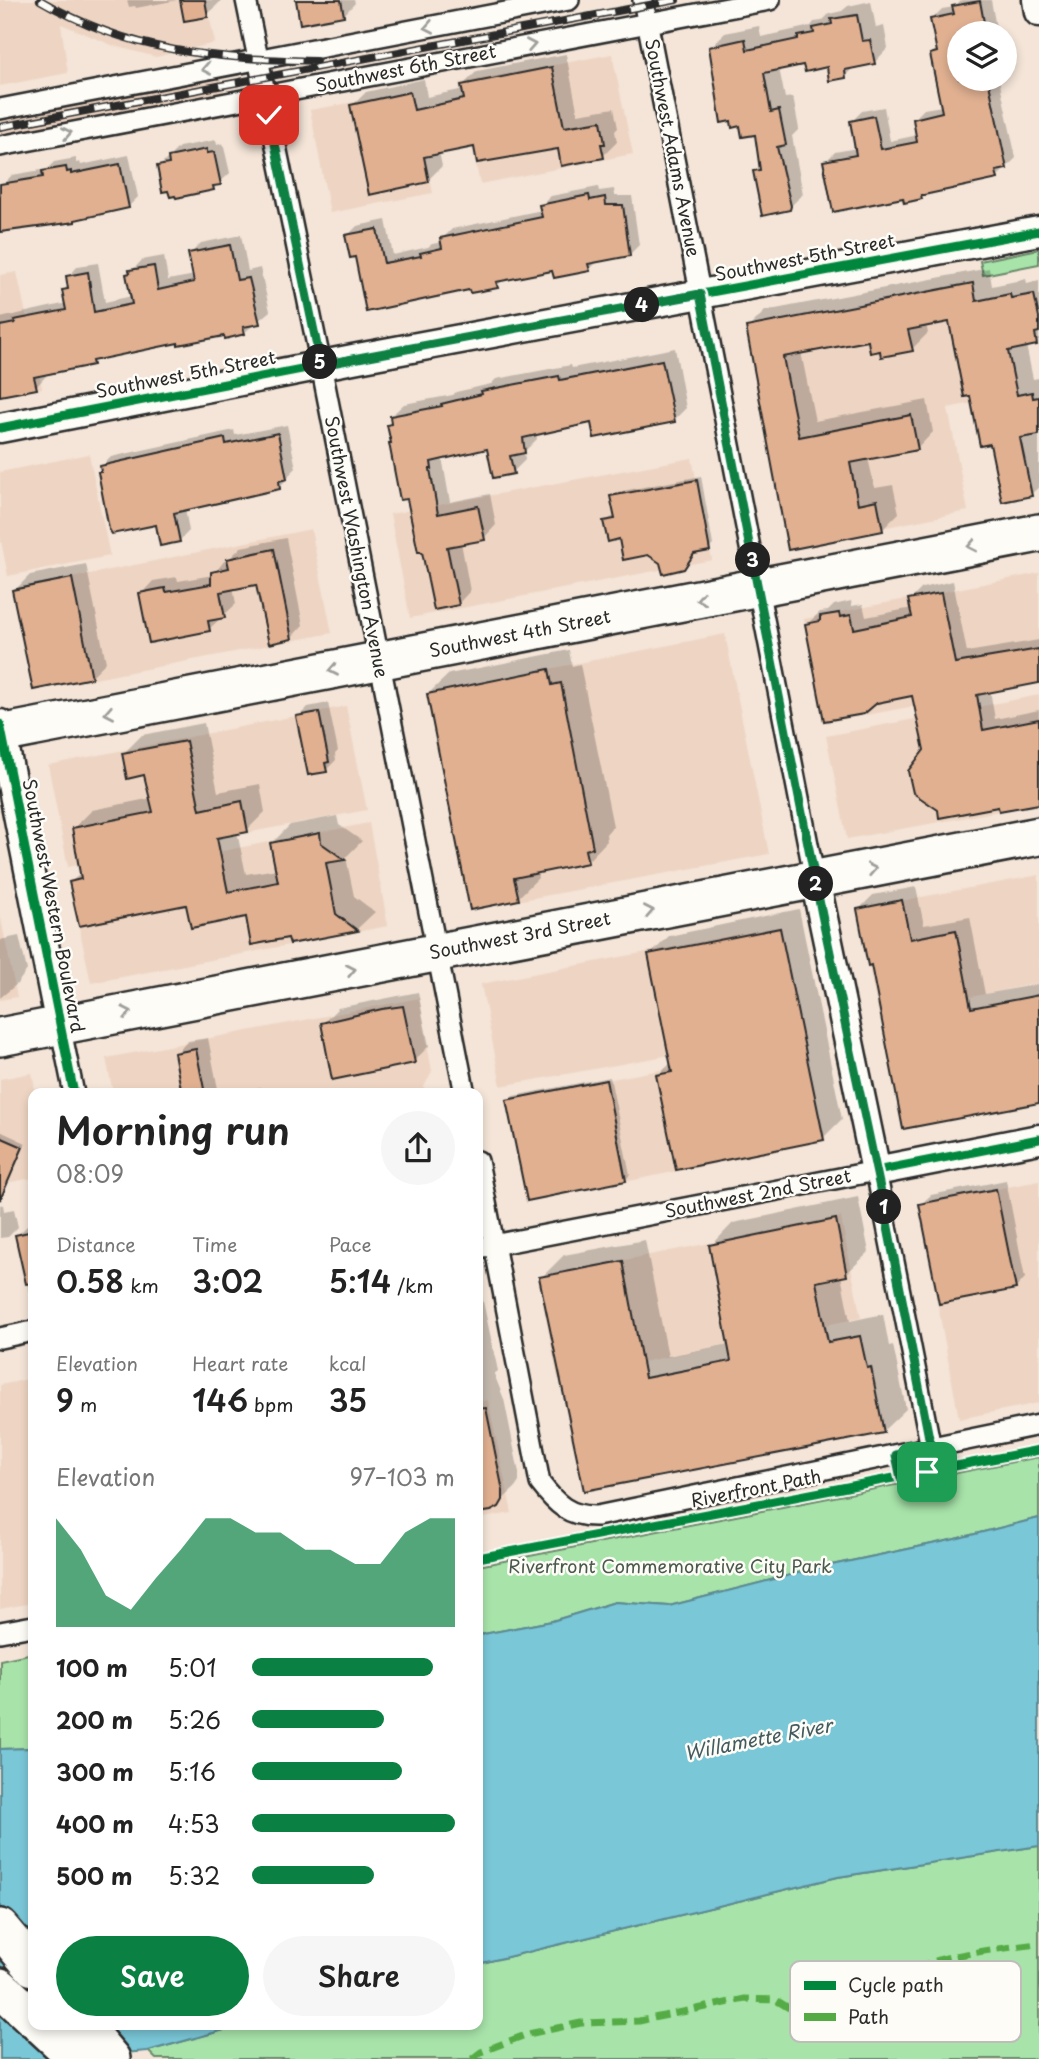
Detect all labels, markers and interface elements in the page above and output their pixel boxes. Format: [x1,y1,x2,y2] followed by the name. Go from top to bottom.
[423,18,435,33] one-way arrow
[947,21,1017,91] map controls
[947,21,1017,91] button: layers
[639,36,708,259] street label: Southwest Adams Avenue
[313,37,498,98] street label: Southwest 6th Street
[525,39,537,54] one-way arrow
[200,61,212,76] one-way arrow
[239,85,299,145] pin
[250,96,288,134] icon: check
[61,126,73,141] one-way arrow
[712,226,897,287] street label: Southwest 5th Street
[624,288,660,322] pin: 4
[635,290,648,318] text: 4
[93,343,278,404] street label: Southwest 5th Street
[302,344,338,380] pin: 5
[313,347,326,375] text: 5
[319,414,396,680] street label: Southwest Washington Avenue
[966,538,978,553] one-way arrow
[736,542,770,578] pin: 3
[746,545,759,573] text: 3
[695,591,707,606] one-way arrow
[427,602,613,663] street label: Southwest 4th Street
[327,662,339,677] one-way arrow
[104,705,116,720] one-way arrow
[17,777,92,1035] street label: Southwest Western Boulevard
[866,862,878,877] one-way arrow
[798,866,834,902] pin: 2
[809,869,822,897] text: 2
[427,904,613,965] street label: Southwest 3rd Street
[643,904,655,919] one-way arrow
[345,963,357,978] one-way arrow
[121,1006,133,1021] one-way arrow
[56,1101,290,1158] text: Morning run
[381,1111,455,1185] button: share
[56,1156,124,1191] text: 08:09
[662,1161,853,1224] street label: Southwest 2nd Street
[866,1190,902,1224] pin: 1
[879,1192,888,1220] text: 1
[56,1230,136,1258] text: Distance
[192,1230,237,1258] text: Time
[329,1230,372,1258] text: Pace
[56,1258,124,1303] text: 0.58
[192,1258,263,1303] text: 3:02
[329,1258,391,1303] text: 5:14
[124,1271,159,1299] text: km
[391,1271,434,1299] text: /km
[56,1349,138,1377] text: Elevation
[192,1349,288,1377] text: Heart rate
[329,1349,367,1377] text: kcal
[56,1377,74,1422] text: 9
[192,1377,248,1422] text: 146
[329,1377,367,1422] text: 35
[74,1390,97,1418] text: m
[248,1390,294,1418] text: bpm
[897,1442,957,1502] pin
[908,1453,946,1491] icon: arrive
[56,1459,155,1494] text: Elevation
[350,1459,455,1494] text: 97–103 m
[688,1462,823,1513] street label: Riverfront Path
[508,1552,832,1579] park label: Riverfront Commemorative City Park
[56,1650,128,1685] text: 100 m
[168,1650,216,1685] text: 5:01
[56,1702,133,1737] text: 200 m
[168,1702,221,1737] text: 5:26
[681,1710,836,1766] water label: Willamette River
[56,1754,134,1789] text: 300 m
[168,1754,216,1789] text: 5:16
[56,1806,134,1841] text: 400 m
[168,1806,219,1841] text: 4:53
[56,1858,133,1893] text: 500 m
[168,1858,220,1893] text: 5:32
[56,1936,249,2016] button: Save
[263,1936,455,2016] button: Share
[790,1961,1021,2042] legend
[848,1970,944,1998] text: Cycle path
[848,2002,889,2030] text: Path

